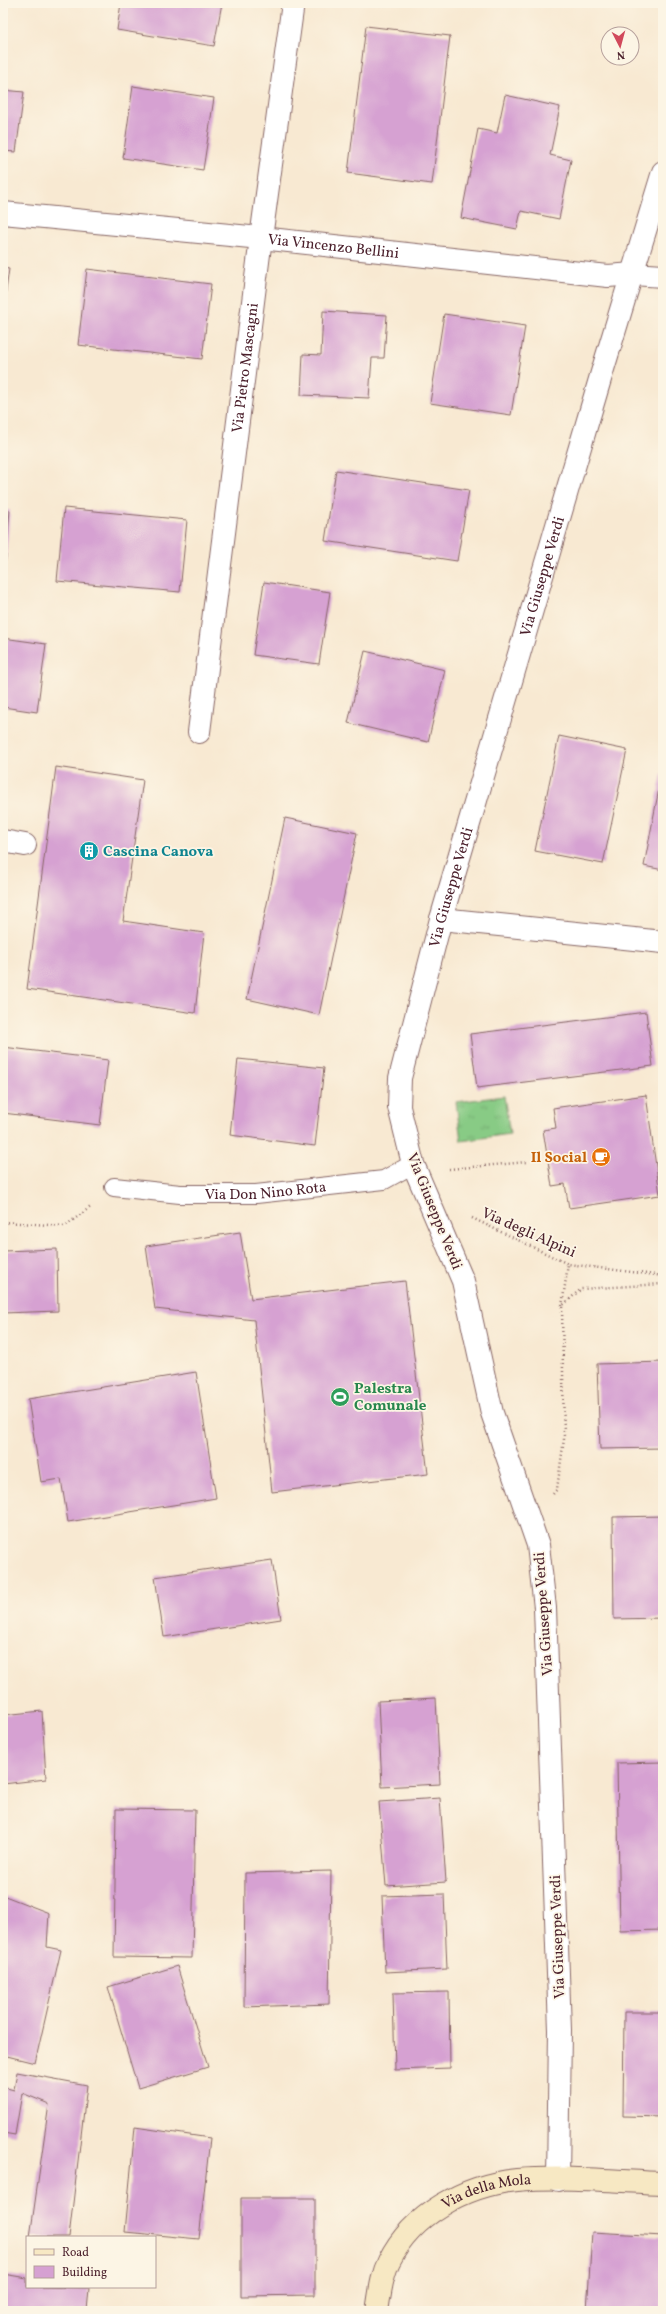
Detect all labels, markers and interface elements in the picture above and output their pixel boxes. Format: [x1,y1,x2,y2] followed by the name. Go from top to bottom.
[600,26,640,66] north arrow
[616,47,626,62] text: N
[266,230,400,265] street label: Via Vincenzo Bellini
[228,302,265,434] street label: Via Pietro Mascagni
[516,514,571,639] street label: Via Giuseppe Verdi
[425,825,479,950] street label: Via Giuseppe Verdi
[78,840,100,862] building icon: Cascina Canova
[103,842,213,863] place label: Cascina Canova
[590,1146,612,1168] cafe icon: Il Social
[531,1148,587,1169] place label: Il Social
[401,1150,467,1273] street label: Via Giuseppe Verdi
[205,1177,327,1206] street label: Via Don Nino Rota
[478,1203,579,1264] street label: Via degli Alpini
[354,1379,427,1417] place label: Palestra Comunale
[329,1386,351,1408] sports icon: Palestra Comunale
[530,1551,559,1677] street label: Via Giuseppe Verdi
[546,1875,571,1999] street label: Via Giuseppe Verdi
[438,2170,532,2215] street label: Via della Mola
[26,2236,156,2288] legend
[62,2245,89,2261] text: Road
[62,2265,107,2281] text: Building

